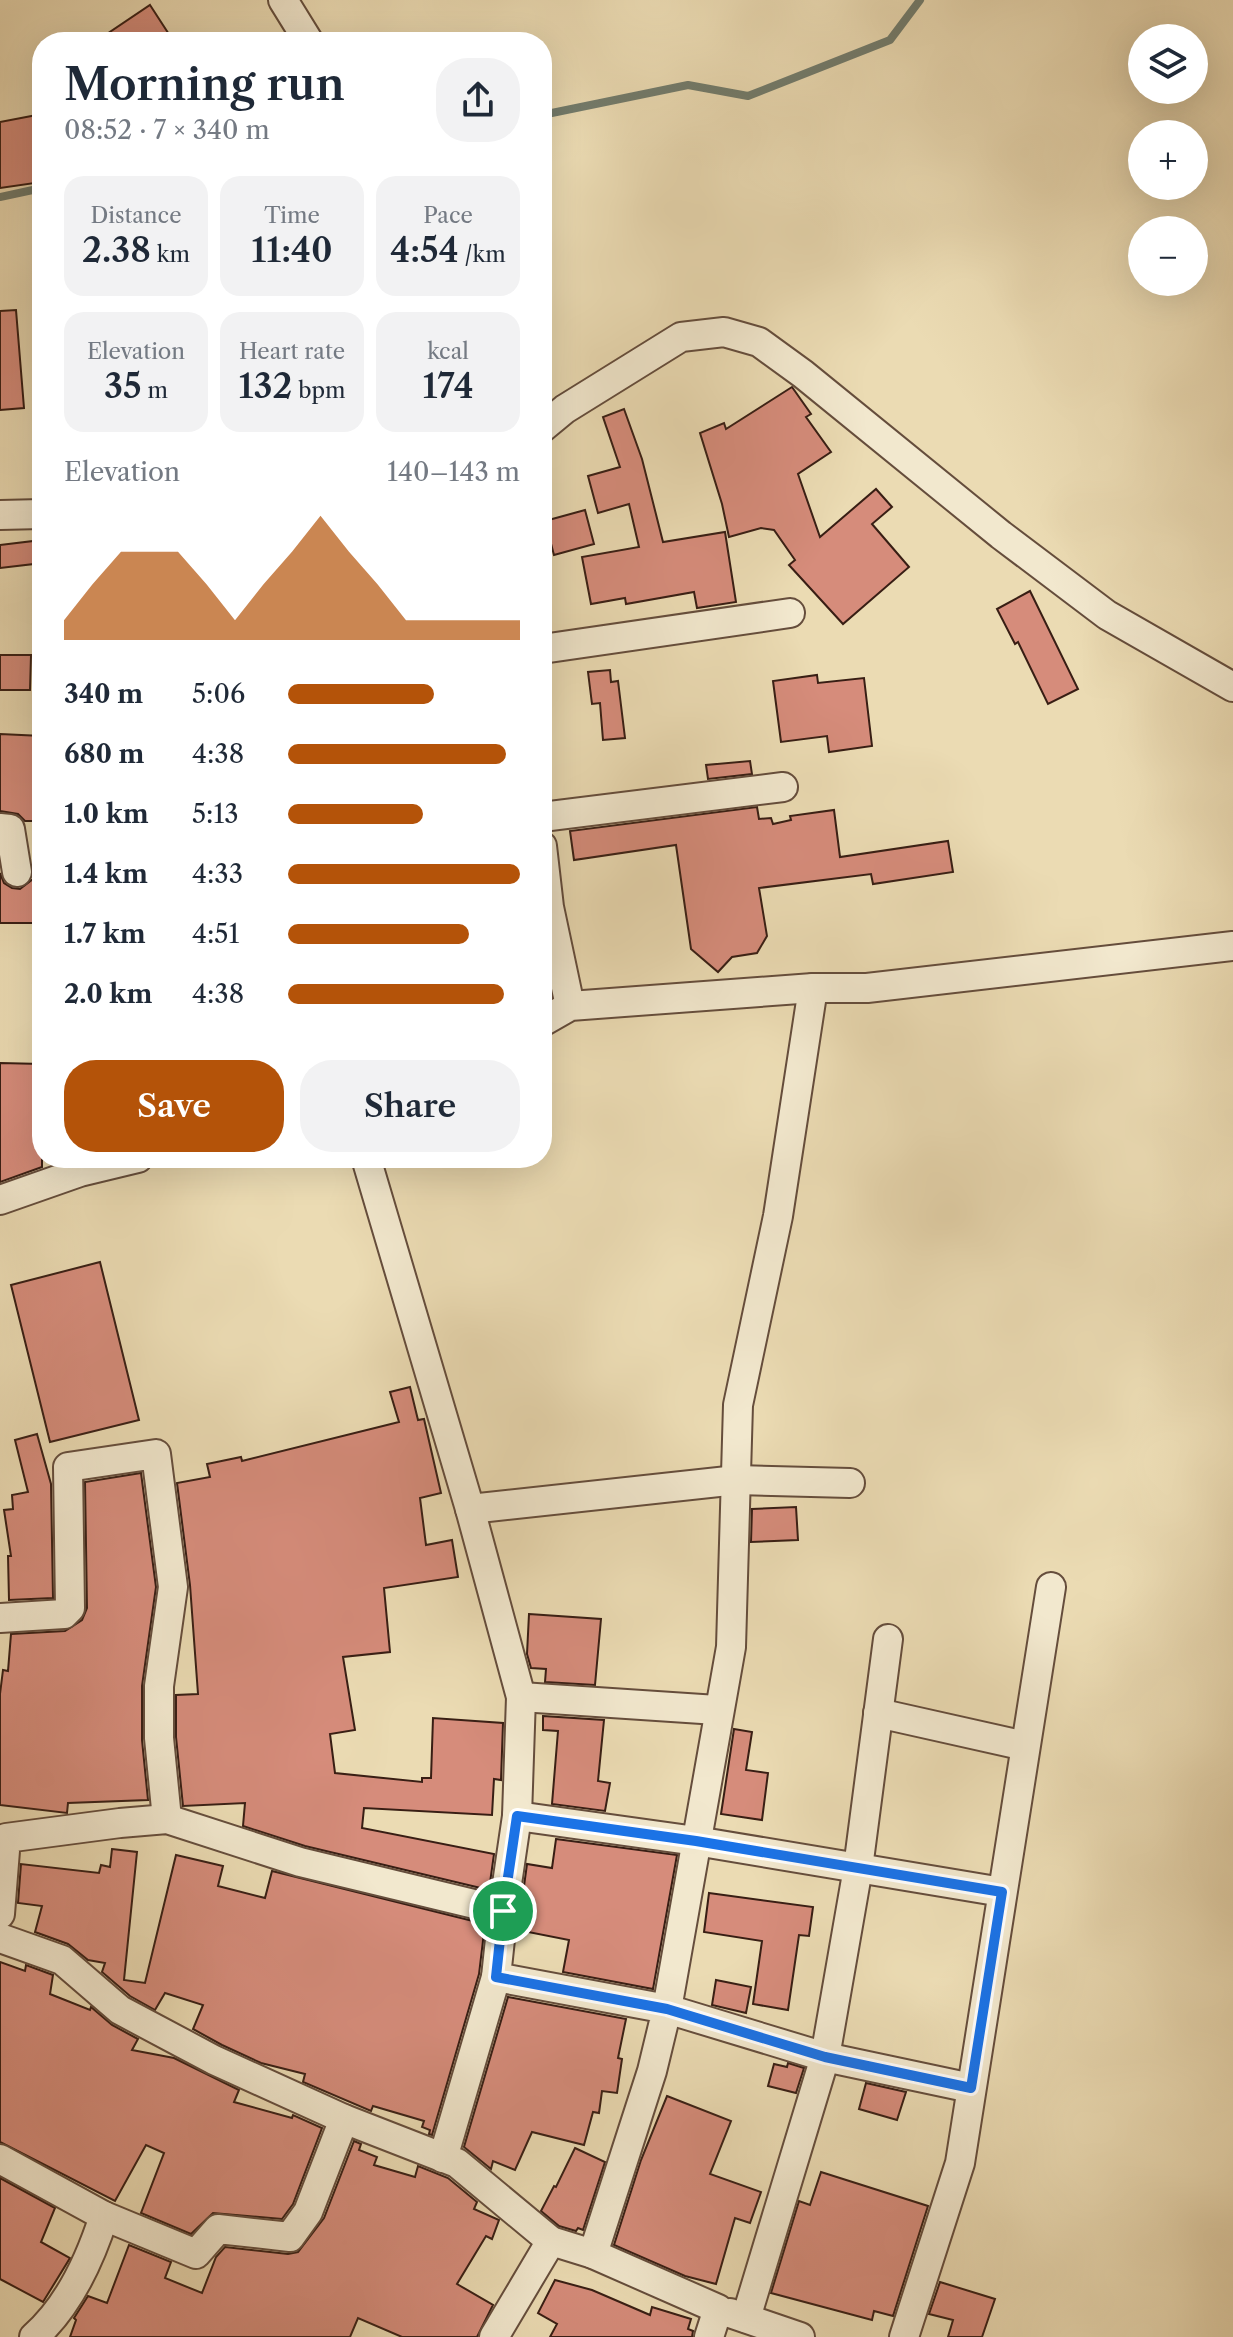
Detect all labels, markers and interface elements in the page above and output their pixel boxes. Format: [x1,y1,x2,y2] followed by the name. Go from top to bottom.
[1128,24,1208,296] map controls
[1128,24,1208,104] button: layers
[64,57,345,111] text: Morning run
[436,58,520,142] button: share
[64,114,270,146] text: 08:52 · 7 × 340 m
[1128,120,1208,200] button: +
[90,202,182,229] text: Distance
[264,202,320,229] text: Time
[423,202,473,229] text: Pace
[1128,216,1208,296] button: −
[82,229,151,271] text: 2.38
[251,229,333,271] text: 11:40
[390,229,459,271] text: 4:54
[151,241,190,268] text: km
[459,241,506,268] text: /km
[87,338,185,365] text: Elevation
[239,338,345,365] text: Heart rate
[427,338,469,365] text: kcal
[104,365,142,407] text: 35
[238,365,292,407] text: 132
[422,365,474,407] text: 174
[142,377,168,404] text: m
[292,377,346,404] text: bpm
[64,456,180,488] text: Elevation
[387,456,520,488] text: 140–143 m
[64,678,143,710] text: 340 m
[192,678,245,710] text: 5:06
[64,738,145,770] text: 680 m
[192,738,244,770] text: 4:38
[64,798,149,830] text: 1.0 km
[192,798,239,830] text: 5:13
[64,858,148,890] text: 1.4 km
[192,858,243,890] text: 4:33
[64,918,146,950] text: 1.7 km
[192,918,239,950] text: 4:51
[64,978,152,1010] text: 2.0 km
[192,978,244,1010] text: 4:38
[64,1060,284,1152] button: Save
[300,1060,520,1152] button: Share
[469,1877,537,1945] pin
[481,1889,525,1933] icon: arrive

